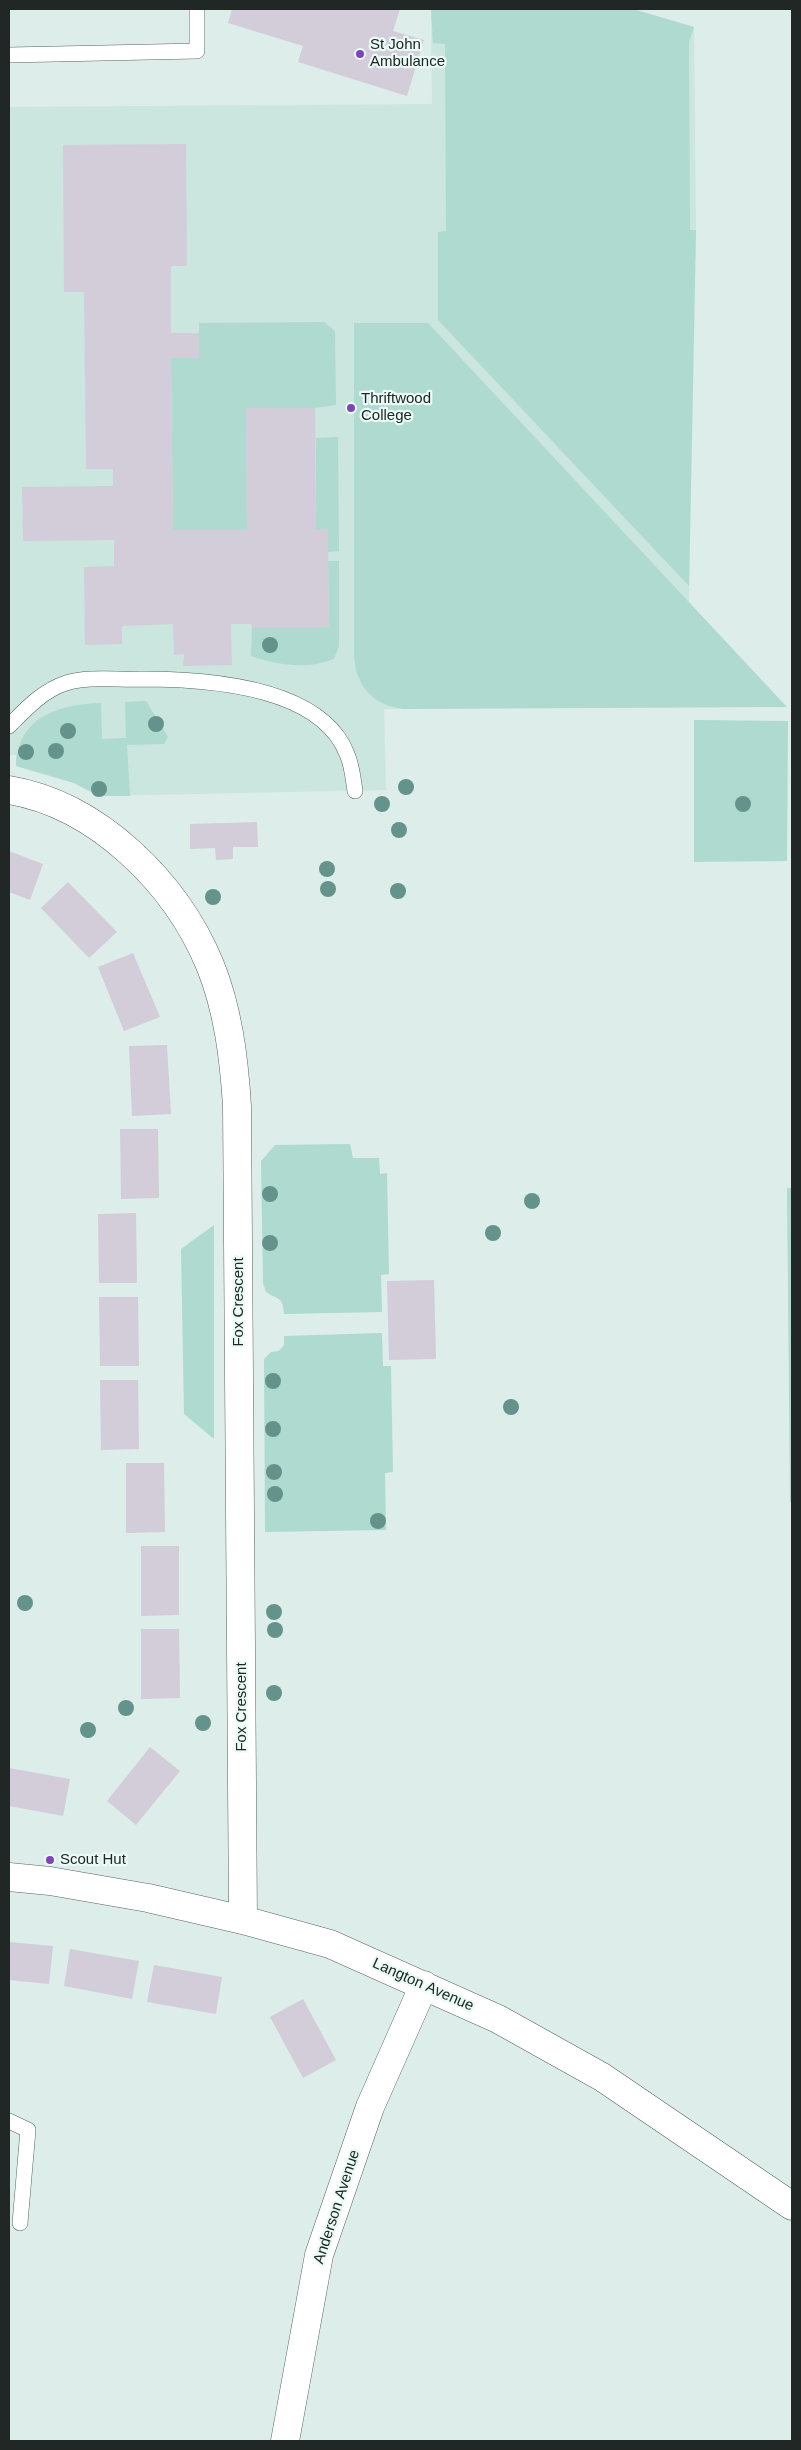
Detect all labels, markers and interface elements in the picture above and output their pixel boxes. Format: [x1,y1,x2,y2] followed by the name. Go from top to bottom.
[370,36,445,71] place label: St John Ambulance
[354,48,366,60] marker: St John Ambulance
[361,390,431,425] place label: Thriftwood College
[345,402,357,414] marker: Thriftwood College
[230,1257,248,1347] street label: Fox Crescent
[233,1662,251,1752] street label: Fox Crescent
[60,1851,126,1869] place label: Scout Hut
[44,1854,56,1866] marker: Scout Hut
[370,1955,476,2015] street label: Langton Avenue
[310,2148,364,2266] street label: Anderson Avenue

